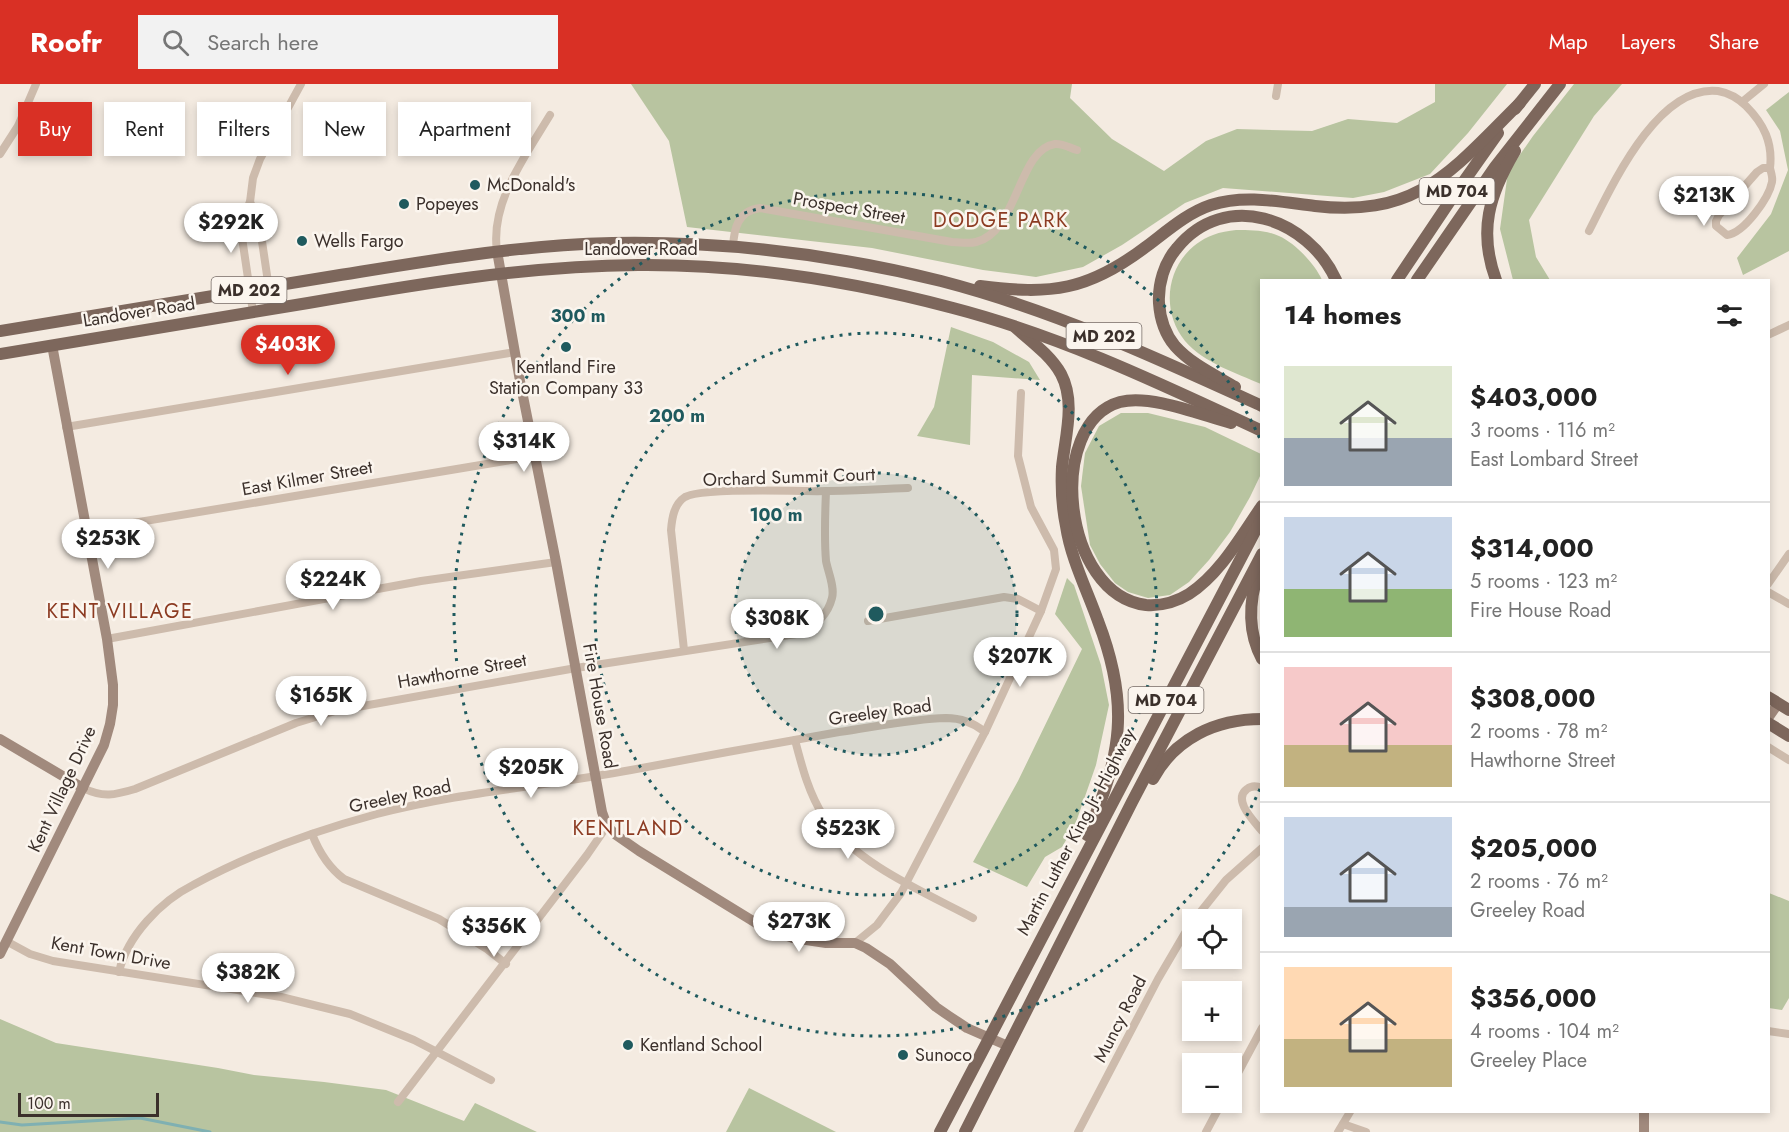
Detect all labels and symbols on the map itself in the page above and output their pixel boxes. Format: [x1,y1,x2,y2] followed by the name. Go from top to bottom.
[487,172,575,198] place label: McDonald's
[1662,176,1746,227] pin: $213K
[468,178,482,192] marker: McDonald's
[1420,178,1494,204] road number: MD 704
[791,185,908,231] street label: Prospect Street
[416,191,479,217] place label: Popeyes
[397,197,411,211] marker: Popeyes
[189,203,273,254] pin: $292K
[933,206,1069,235] district label: DODGE PARK
[314,228,404,254] place label: Wells Fargo
[295,234,309,248] marker: Wells Fargo
[584,236,698,262] street label: Landover Road
[212,277,286,303] road number: MD 202
[81,290,197,334] street label: Landover Road
[550,303,606,329] text: 300 m
[1066,323,1142,349] road number: MD 202
[246,325,330,376] pin: $403K
[559,340,573,354] marker: Kentland Fire Station Company 33
[489,354,643,401] place label: Kentland Fire Station Company 33
[649,403,705,429] text: 200 m
[482,422,566,473] pin: $314K
[240,454,375,502] street label: East Kilmer Street
[702,461,876,493] street label: Orchard Summit Court
[749,502,803,528] text: 100 m
[66,519,150,570] pin: $253K
[291,560,375,611] pin: $224K
[47,597,193,626] district label: KENT VILLAGE
[735,599,819,650] pin: $308K
[866,604,886,624] centre of rings
[978,637,1062,688] pin: $207K
[576,641,624,771] street label: Fire House Road
[395,647,529,695] street label: Hawthorne Street
[279,676,363,727] pin: $165K
[1128,687,1204,713] road number: MD 704
[827,692,933,732] street label: Greeley Road
[21,722,103,856] street label: Kent Village Drive
[1010,724,1142,940] street label: Martin Luther King Jr. Highway
[489,748,573,799] pin: $205K
[347,773,453,819] street label: Greeley Road
[806,809,890,860] pin: $523K
[573,814,684,843] district label: KENTLAND
[757,902,841,953] pin: $273K
[452,907,536,958] pin: $356K
[49,930,173,976] street label: Kent Town Drive
[206,953,290,1004] pin: $382K
[1087,971,1153,1067] street label: Muncy Road
[640,1032,762,1058] place label: Kentland School
[621,1038,635,1052] marker: Kentland School
[915,1042,972,1068] place label: Sunoco
[896,1048,910,1062] marker: Sunoco
[18,1090,159,1118] scale bar

